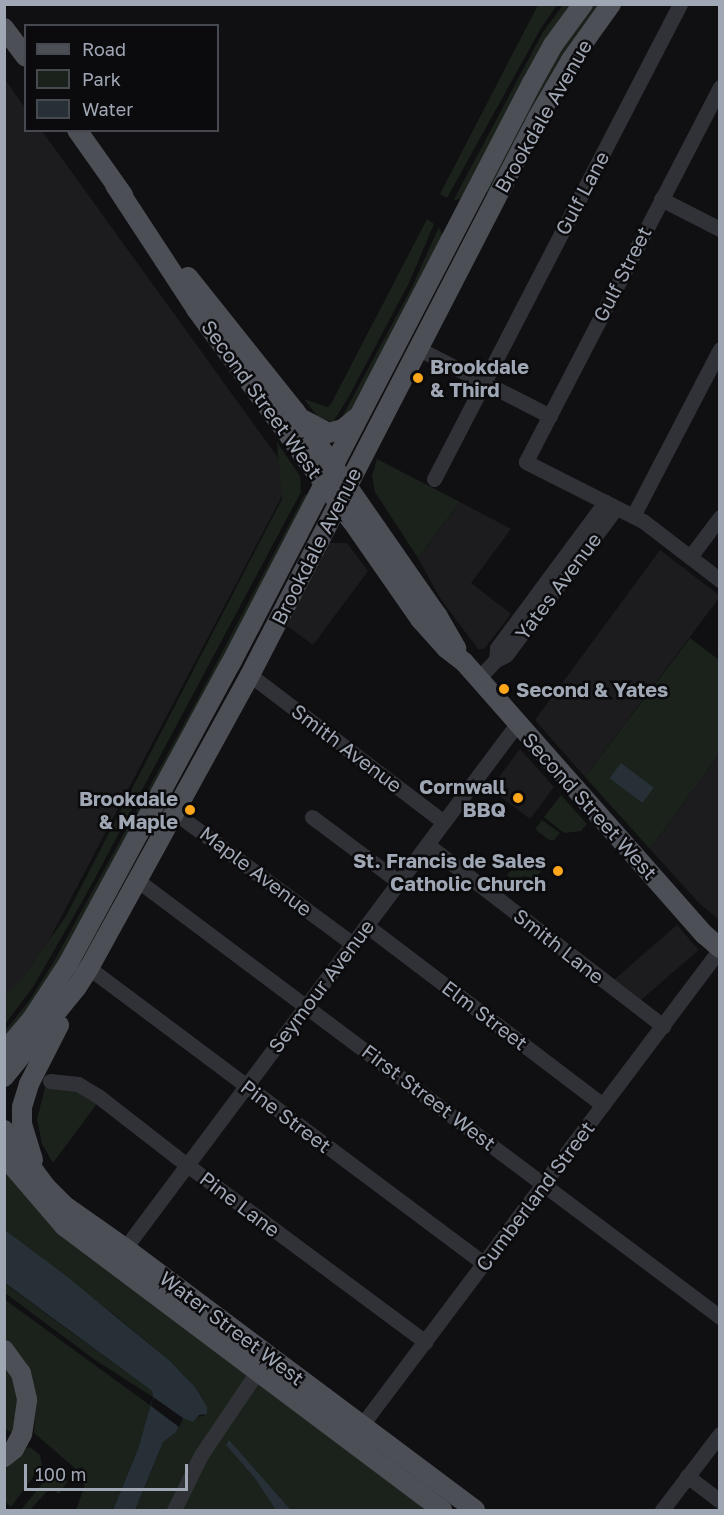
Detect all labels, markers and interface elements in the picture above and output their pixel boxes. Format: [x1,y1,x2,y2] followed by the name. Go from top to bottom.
[24,24,219,132] legend
[489,35,597,197] street label: Brookdale Avenue
[82,38,126,60] text: Road
[82,68,121,90] text: Park
[82,98,133,120] text: Water
[550,147,614,239] street label: Gulf Lane
[588,222,656,326] street label: Gulf Street
[197,315,327,483] street label: Second Street West
[430,354,529,401] place label: Brookdale & Third
[411,371,425,385] marker: Brookdale & Third
[266,464,366,628] street label: Brookdale Avenue
[510,528,606,644] street label: Yates Avenue
[516,677,668,701] place label: Second & Yates
[497,682,511,696] marker: Second & Yates
[287,699,407,797] street label: Smith Avenue
[518,727,662,885] street label: Second Street West
[419,774,506,821] place label: Cornwall BBQ
[79,786,178,833] place label: Brookdale & Maple
[511,791,525,805] marker: Cornwall BBQ
[183,803,197,817] marker: Brookdale & Maple
[195,821,317,921] street label: Maple Avenue
[353,848,546,895] place label: St. Francis de Sales Catholic Church
[551,864,565,878] marker: St. Francis de Sales Catholic Church
[509,903,609,989] street label: Smith Lane
[263,915,379,1057] street label: Seymour Avenue
[438,975,532,1055] street label: Elm Street
[357,1039,501,1155] street label: First Street West
[236,1074,336,1158] street label: Pine Street
[471,1116,599,1276] street label: Cumberland Street
[195,1166,285,1242] street label: Pine Lane
[155,1266,309,1390] street label: Water Street West
[27,1452,190,1490] scale bar
[35,1463,86,1485] text: 100 m

